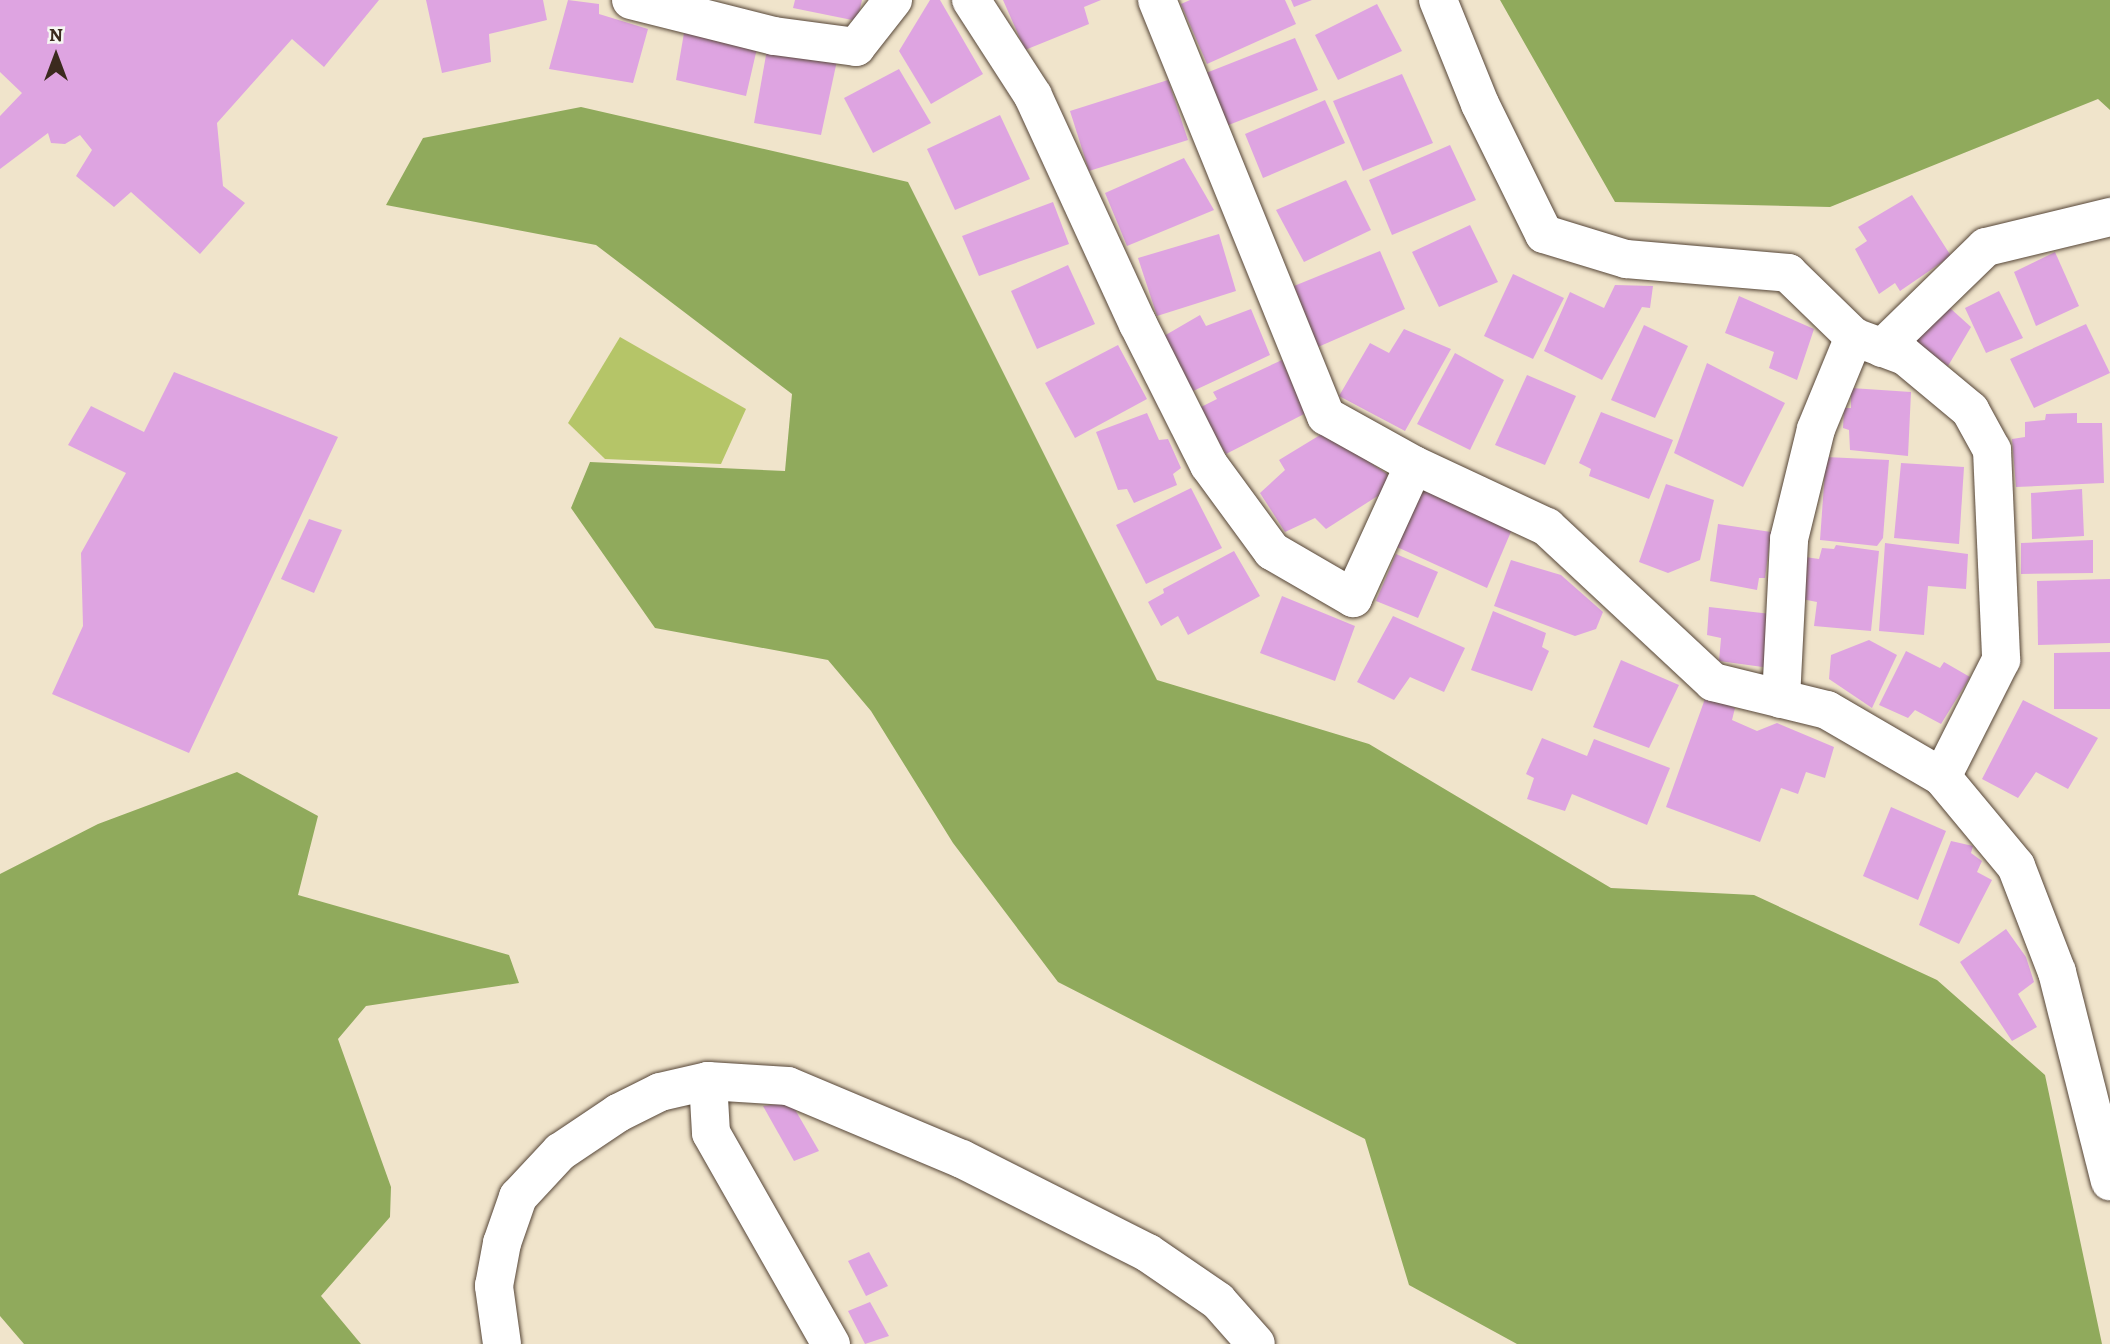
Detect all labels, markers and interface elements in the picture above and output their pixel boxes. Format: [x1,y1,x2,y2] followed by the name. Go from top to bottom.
[21,21,91,91] north arrow
[49,22,63,48] text: N

